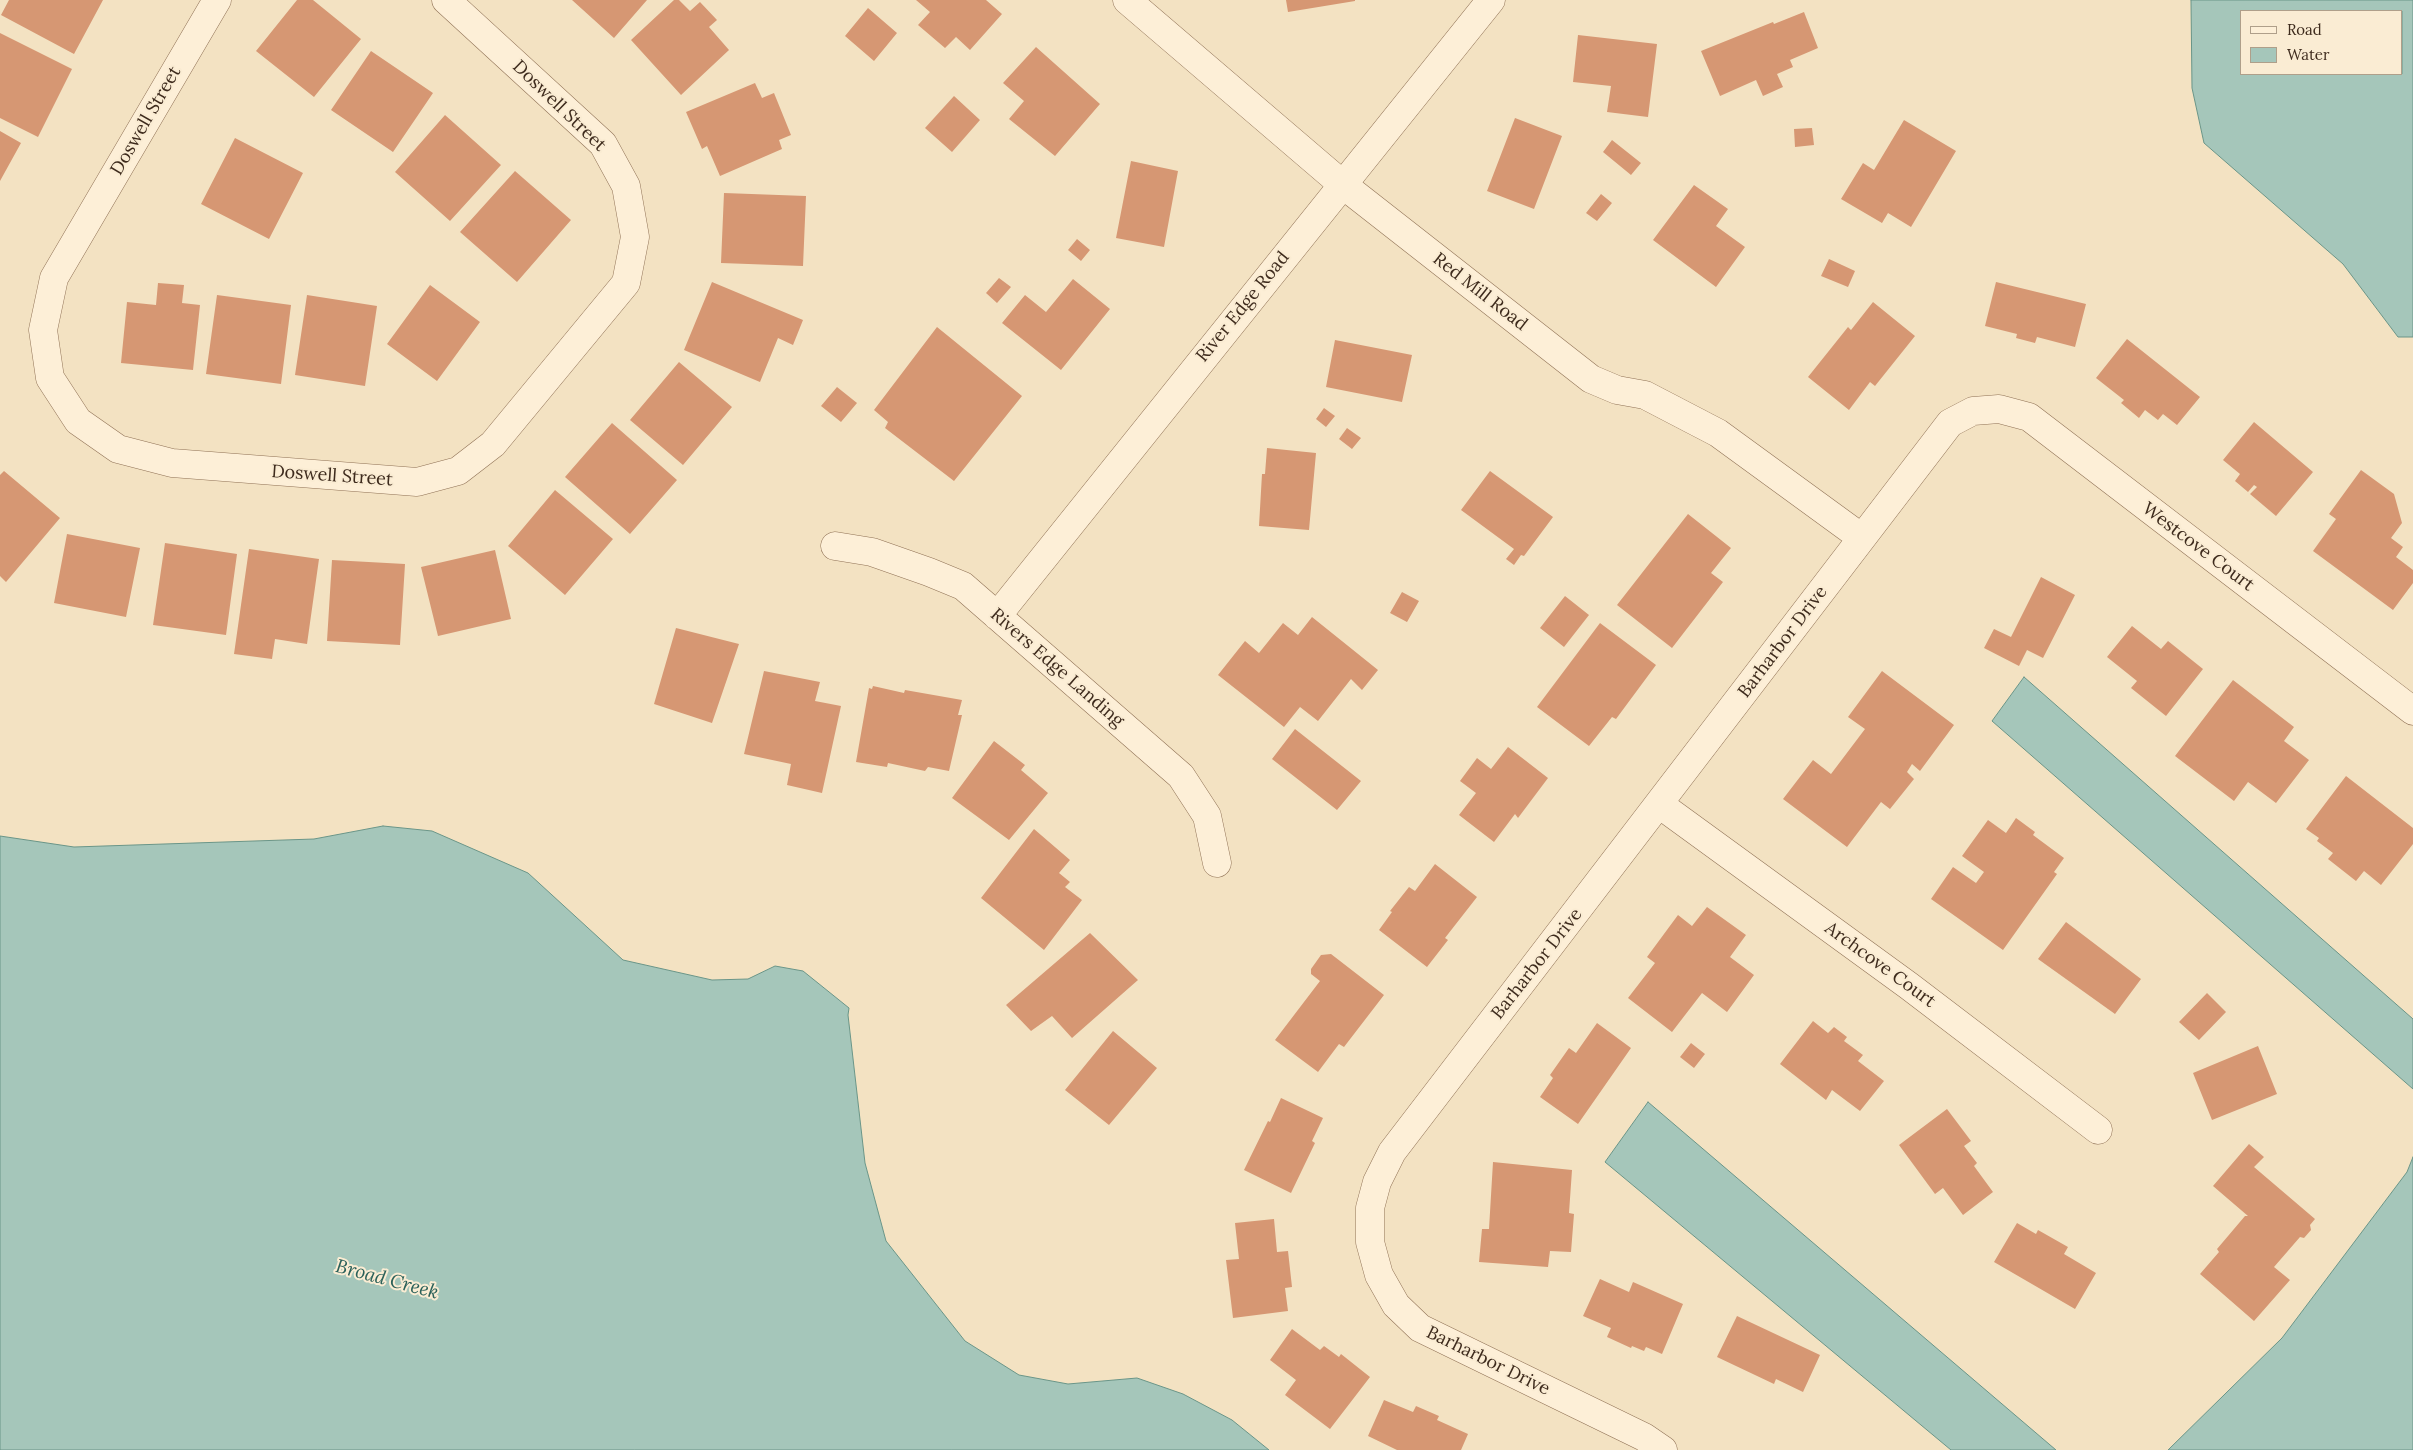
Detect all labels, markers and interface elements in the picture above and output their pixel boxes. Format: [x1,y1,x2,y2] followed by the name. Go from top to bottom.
[2240,10,2403,75] legend
[2287,20,2322,39] text: Road
[2287,45,2329,64] text: Water
[508,56,610,156] street label: Doswell Street
[106,63,186,179] street label: Doswell Street
[1192,247,1294,367] street label: River Edge Road
[1428,248,1532,336] street label: Red Mill Road
[271,461,393,491] street label: Doswell Street
[2138,498,2258,596] street label: Westcove Court
[1734,582,1832,702] street label: Barharbor Drive
[986,604,1128,732] street label: Rivers Edge Landing
[1487,904,1587,1024] street label: Barharbor Drive
[1820,918,1940,1012] street label: Archcove Court
[333,1255,441,1305] water label: Broad Creek
[1423,1322,1553,1400] street label: Barharbor Drive

